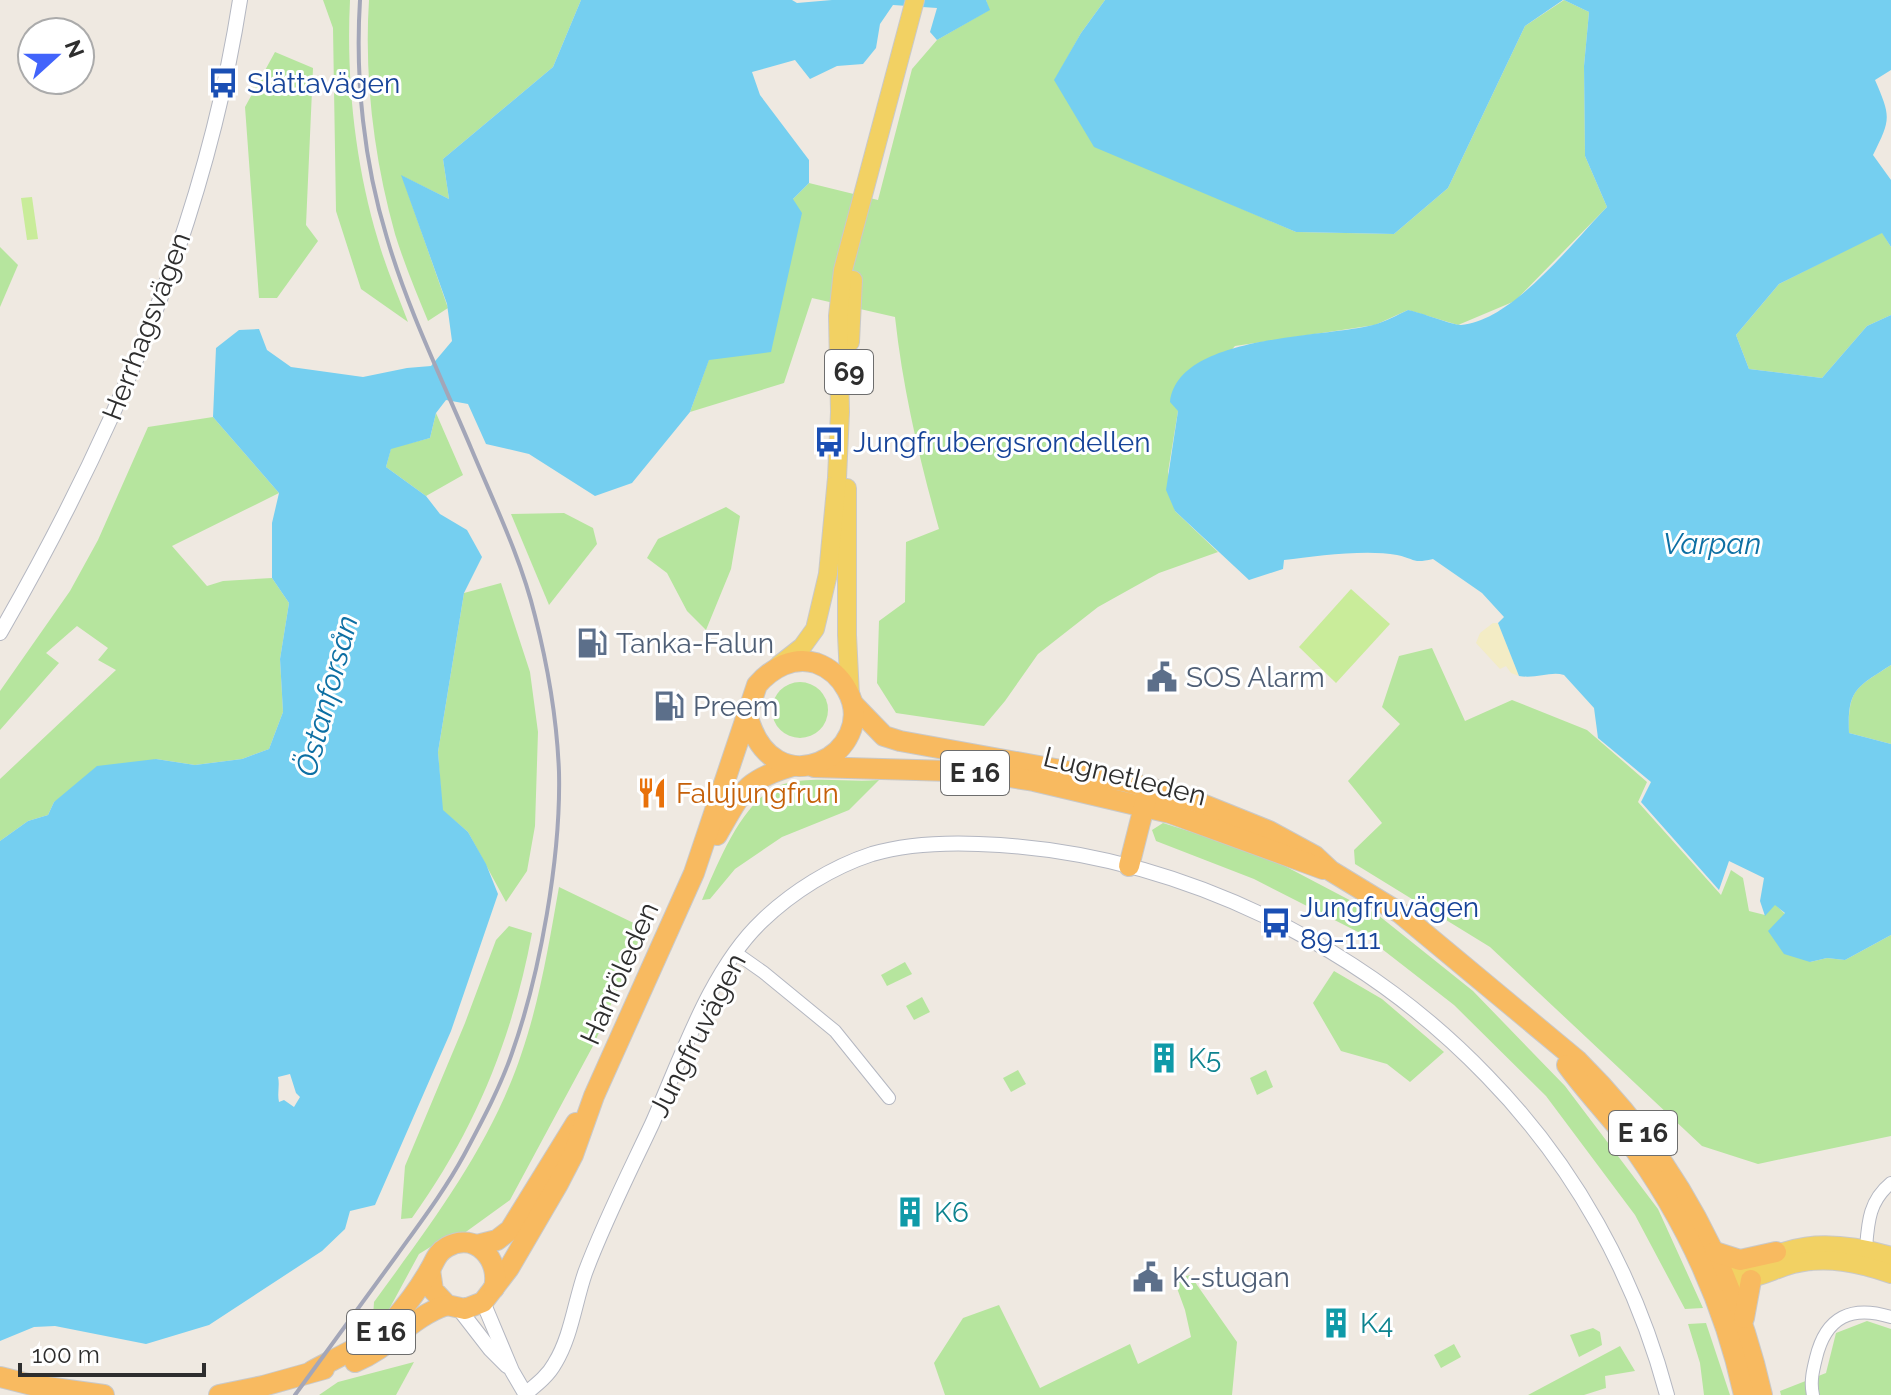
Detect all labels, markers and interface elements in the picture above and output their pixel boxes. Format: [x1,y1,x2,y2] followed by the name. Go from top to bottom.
[16,16,96,96] north arrow
[60,36,90,61] text: N
[206,66,240,100] bus stop icon: Slättavägen
[247,67,400,100] place label: Slättavägen
[95,228,197,425] street label: Herrhagsvägen
[825,350,873,394] road number: 69
[812,425,846,459] bus stop icon: Jungfrubergsrondellen
[853,426,1150,459] place label: Jungfrubergsrondellen
[1663,526,1761,561] water label: Varpan
[288,612,365,780] water label: Östanforsån
[575,626,609,660] fuel station icon: Tanka-Falun
[616,627,774,660] place label: Tanka-Falun
[1145,660,1179,694] public building icon: SOS Alarm
[1186,661,1325,694] place label: SOS Alarm
[652,689,686,723] fuel station icon: Preem
[693,690,778,723] place label: Preem
[1040,740,1210,813] street label: Lugnetleden
[941,751,1009,795] road number: E 16
[635,776,669,810] restaurant icon: Falujungfrun
[676,777,839,810] place label: Falujungfrun
[1300,891,1479,956] place label: Jungfruvägen 89-111
[573,897,666,1050] street label: Hanröleden
[1259,906,1293,940] bus stop icon: Jungfruvägen 89-111
[642,948,753,1123] street label: Jungfruvägen
[1147,1041,1181,1075] building icon: K5
[1188,1042,1221,1075] place label: K5
[1609,1111,1677,1155] road number: E 16
[893,1195,927,1229] building icon: K6
[934,1196,969,1229] place label: K6
[1131,1260,1165,1294] public building icon: K-stugan
[1172,1261,1290,1294] place label: K-stugan
[1319,1306,1353,1340] building icon: K4
[1360,1307,1393,1340] place label: K4
[347,1310,415,1354] road number: E 16
[20,1327,204,1377] scale bar
[32,1340,100,1369] text: 100 m

